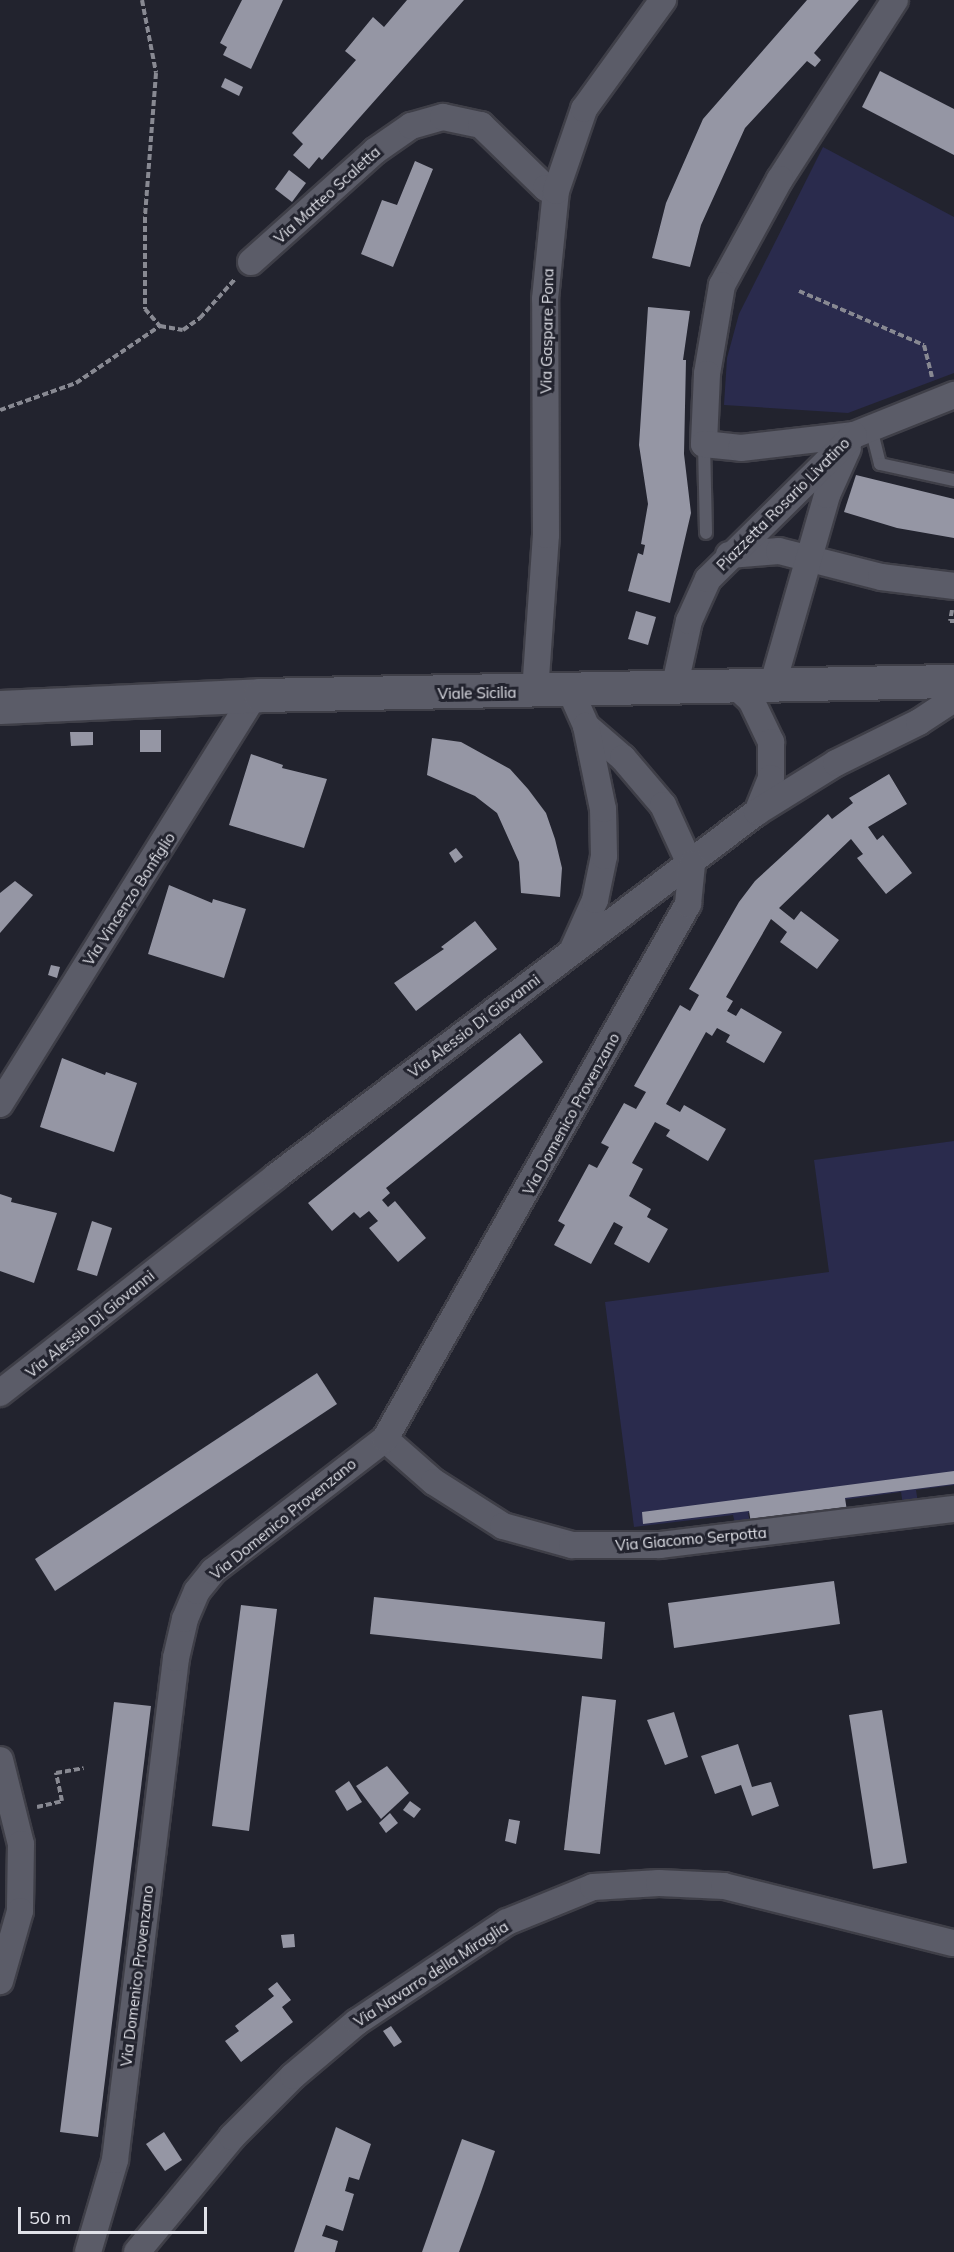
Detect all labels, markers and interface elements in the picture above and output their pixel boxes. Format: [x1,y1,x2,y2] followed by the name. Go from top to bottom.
[270,143,384,247] street label: Via Matteo Scaletta
[537,268,557,394] street label: Via Gaspare Pona
[713,434,853,574] street label: Piazzetta Rosario Livatino
[437,683,517,703] street label: Viale Sicilia
[79,829,179,969] street label: Via Vincenzo Bonfiglio
[405,971,543,1081] street label: Via Alessio Di Giovanni
[519,1030,623,1198] street label: Via Domenico Provenzano
[22,1267,158,1381] street label: Via Alessio Di Giovanni
[206,1455,360,1583] street label: Via Domenico Provenzano
[615,1523,767,1555] street label: Via Giacomo Serpotta
[117,1884,157,2068] street label: Via Domenico Provenzano
[350,1917,512,2031] street label: Via Navarro della Miraglia
[21,2195,210,2233] scale bar
[29,2206,71,2229] text: 50 m

